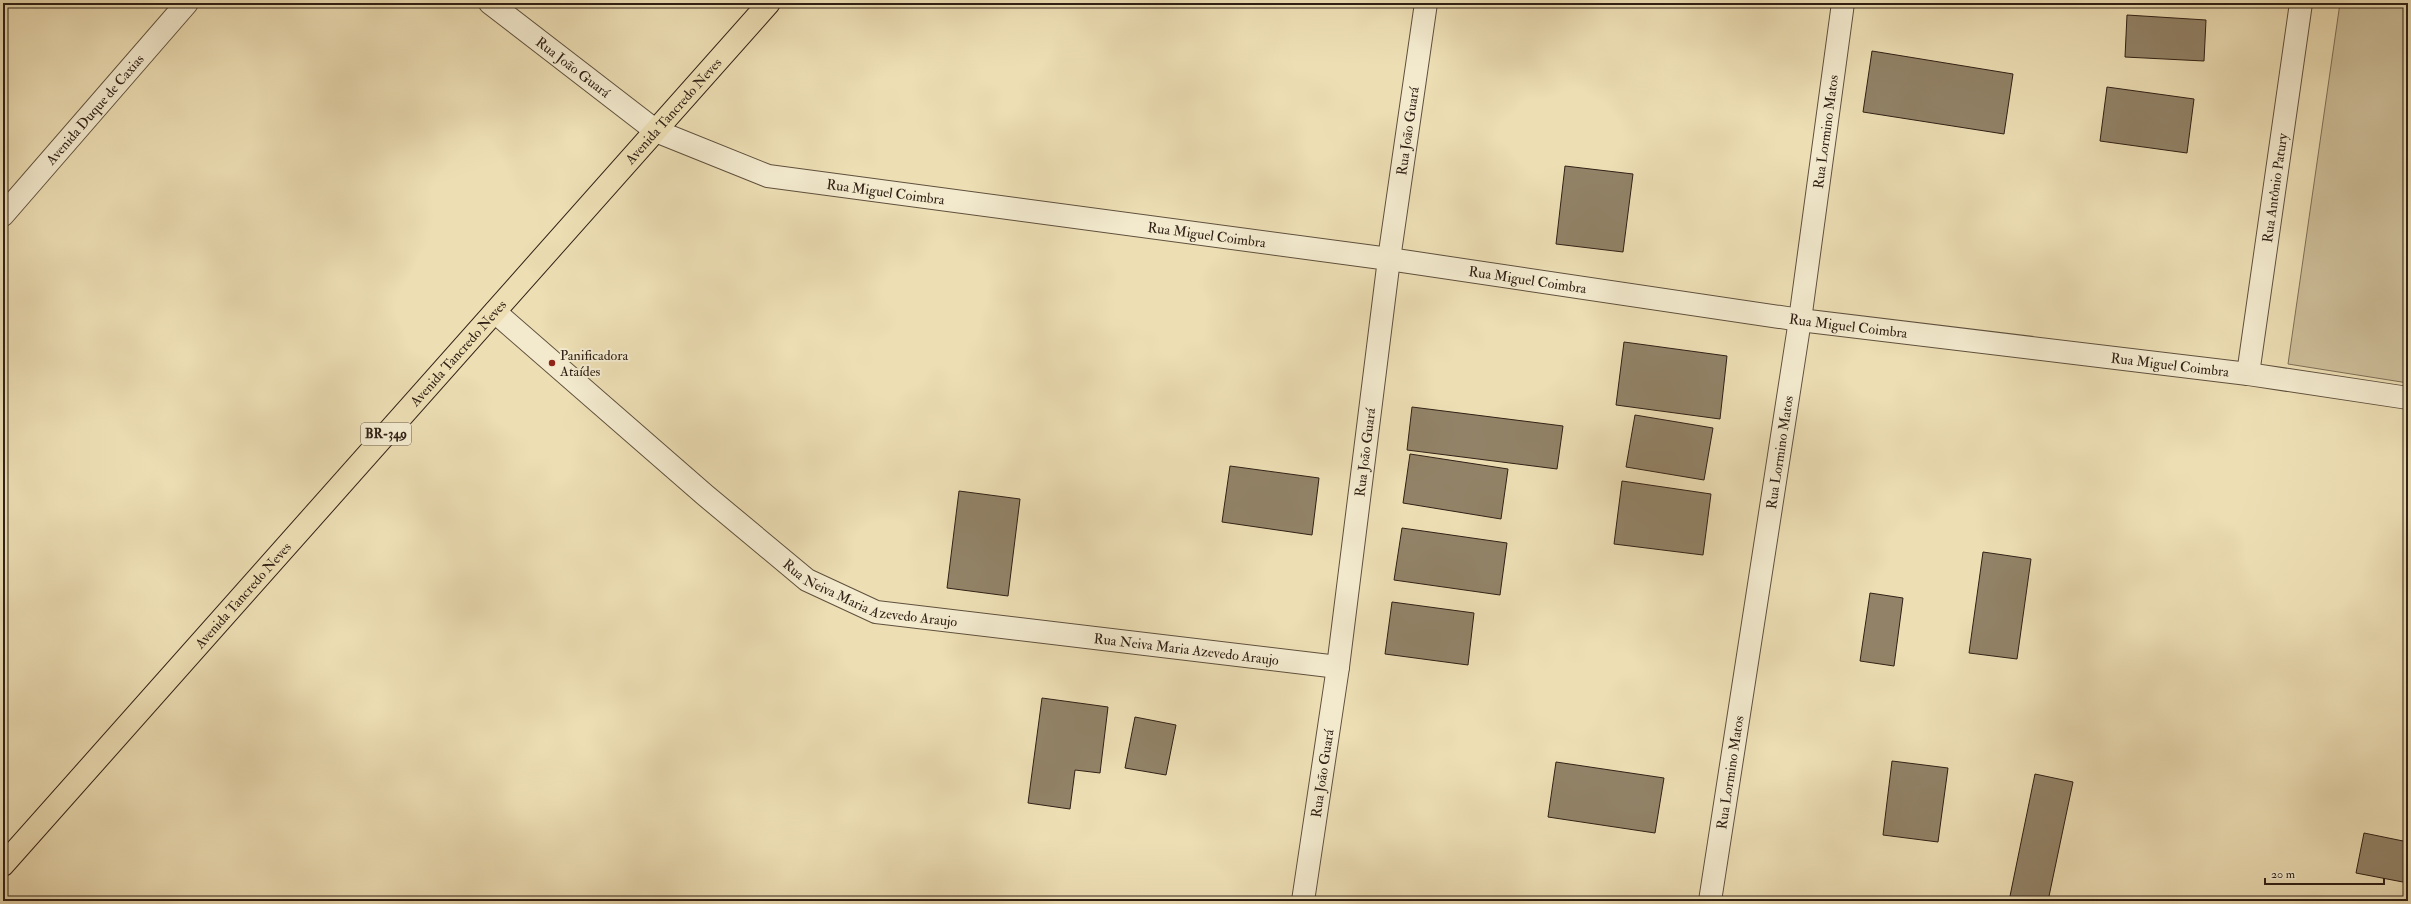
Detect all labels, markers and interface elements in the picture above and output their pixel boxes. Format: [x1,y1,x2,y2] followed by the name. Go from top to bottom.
[533,33,614,101] street label: Rua João Guará
[41,50,148,169] street label: Avenida Duque de Caxias
[621,54,725,168] street label: Avenida Tancredo Neves
[1809,73,1842,190] street label: Rua Lormino Matos
[1393,85,1422,176] street label: Rua João Guará
[2258,131,2292,244] street label: Rua Antônio Patury
[825,175,946,208] street label: Rua Miguel Coimbra
[1147,218,1267,251] street label: Rua Miguel Coimbra
[1467,262,1588,297] street label: Rua Miguel Coimbra
[406,296,510,410] street label: Avenida Tancredo Neves
[1788,310,1909,341] street label: Rua Miguel Coimbra
[559,347,629,380] place label: Panificadora Ataídes
[2110,349,2230,380] street label: Rua Miguel Coimbra
[547,358,557,368] marker: Panificadora Ataídes
[1762,394,1797,510] street label: Rua Lormino Matos
[1351,407,1379,498] street label: Rua João Guará
[361,423,411,445] road number: BR-349
[190,538,295,653] street label: Avenida Tancredo Neves
[780,555,958,630] street label: Rua Neiva Maria Azevedo Araujo
[1093,630,1280,668] street label: Rua Neiva Maria Azevedo Araujo
[1713,714,1747,831] street label: Rua Lormino Matos
[1307,728,1337,819] street label: Rua João Guará
[2265,860,2384,886] scale bar
[2271,867,2296,882] text: 20 m

